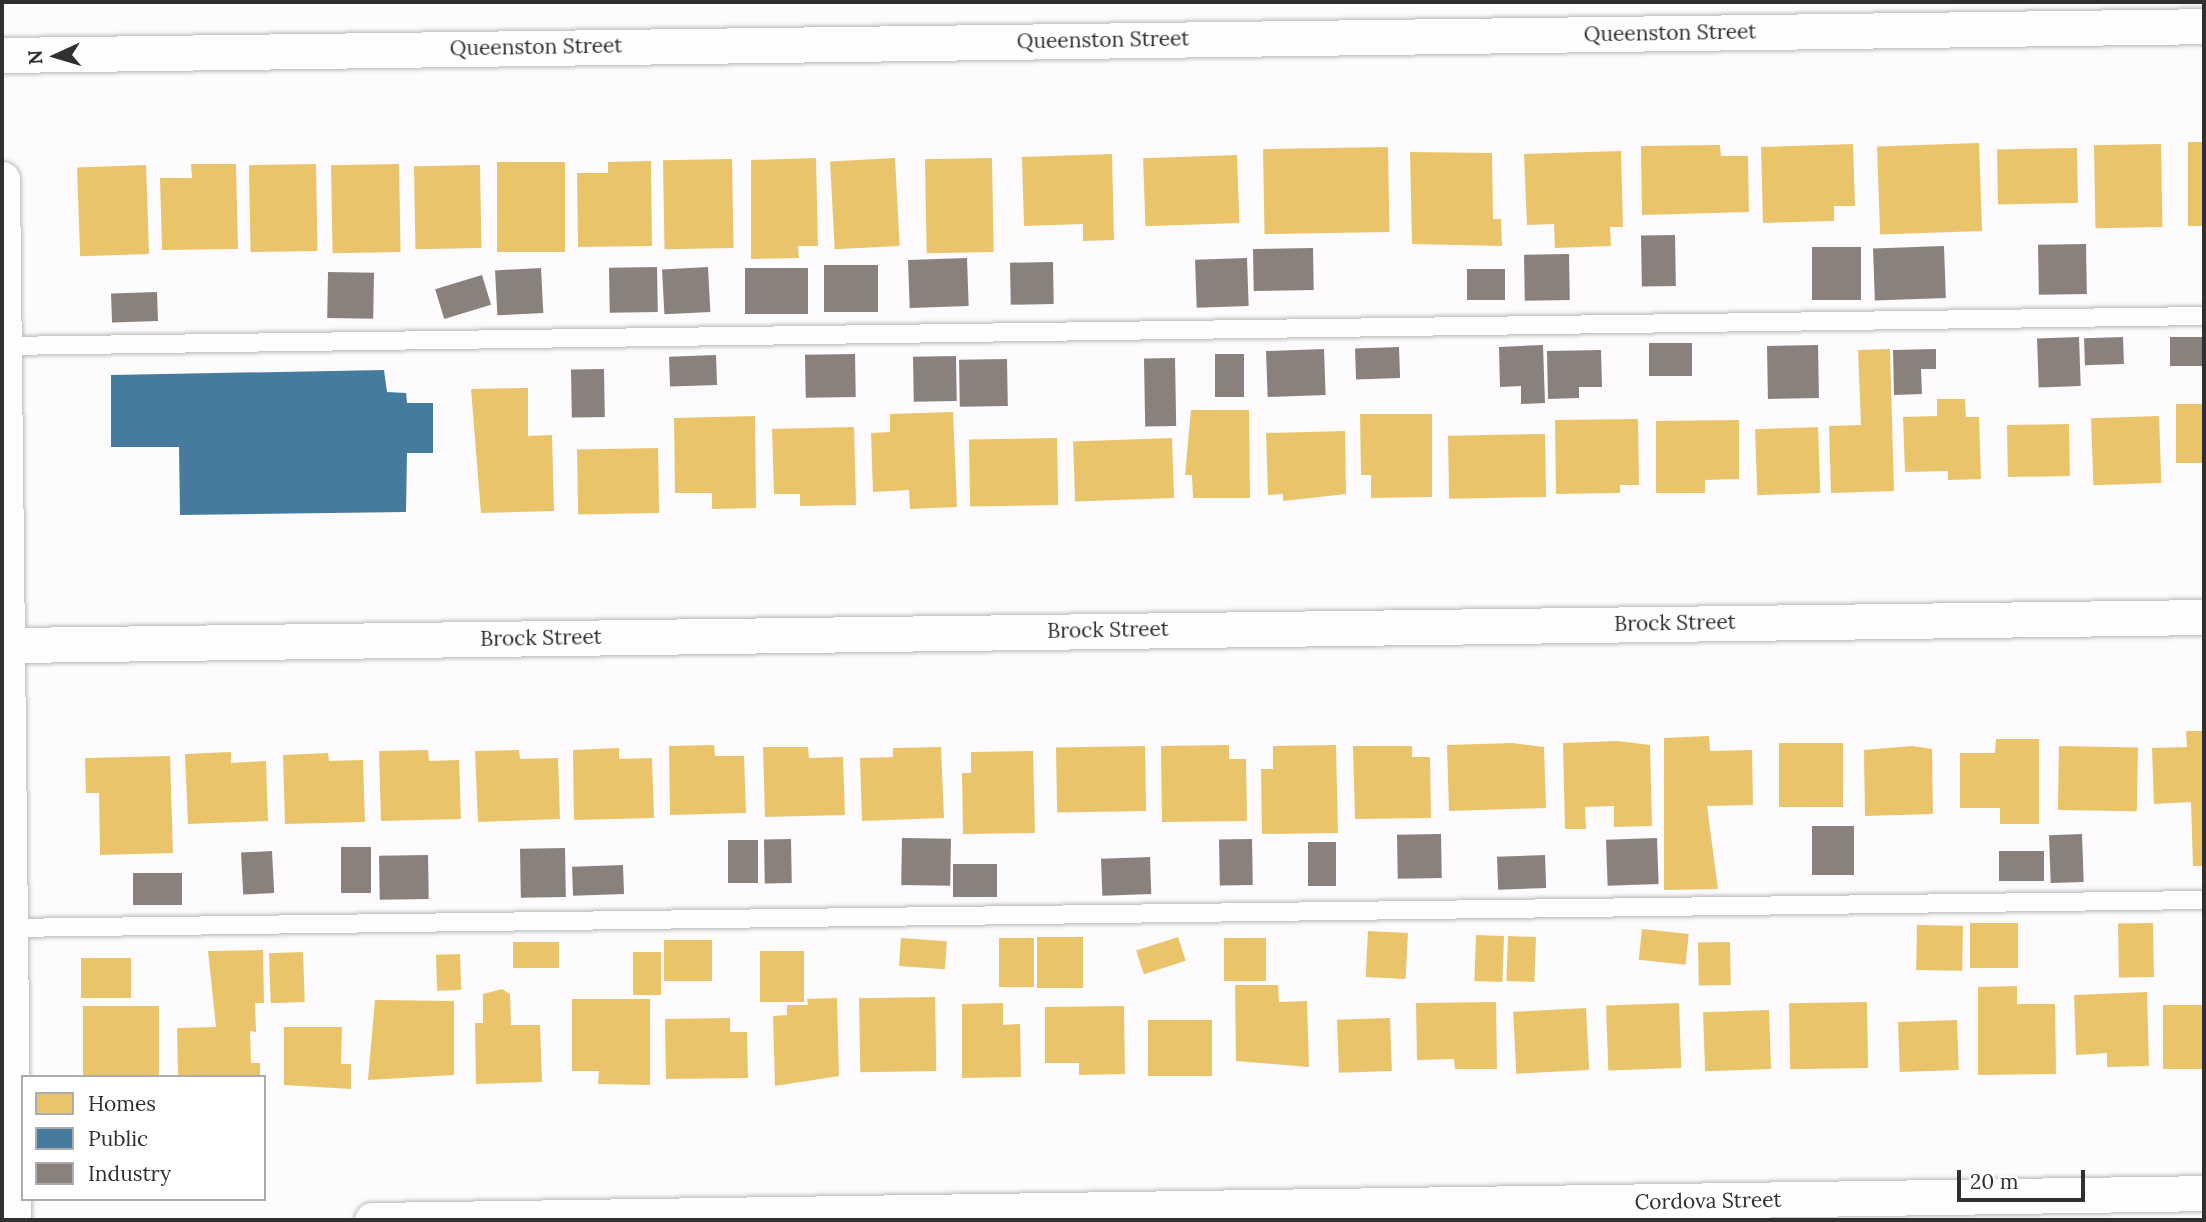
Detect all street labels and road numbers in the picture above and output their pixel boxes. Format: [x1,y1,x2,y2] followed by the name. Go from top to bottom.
[1583,19,1757,47] street label: Queenston Street
[1016,26,1190,54] street label: Queenston Street
[449,33,623,61] street label: Queenston Street
[1614,609,1736,637] street label: Brock Street
[1047,616,1169,644] street label: Brock Street
[480,624,602,652] street label: Brock Street
[1634,1187,1782,1215] street label: Cordova Street

